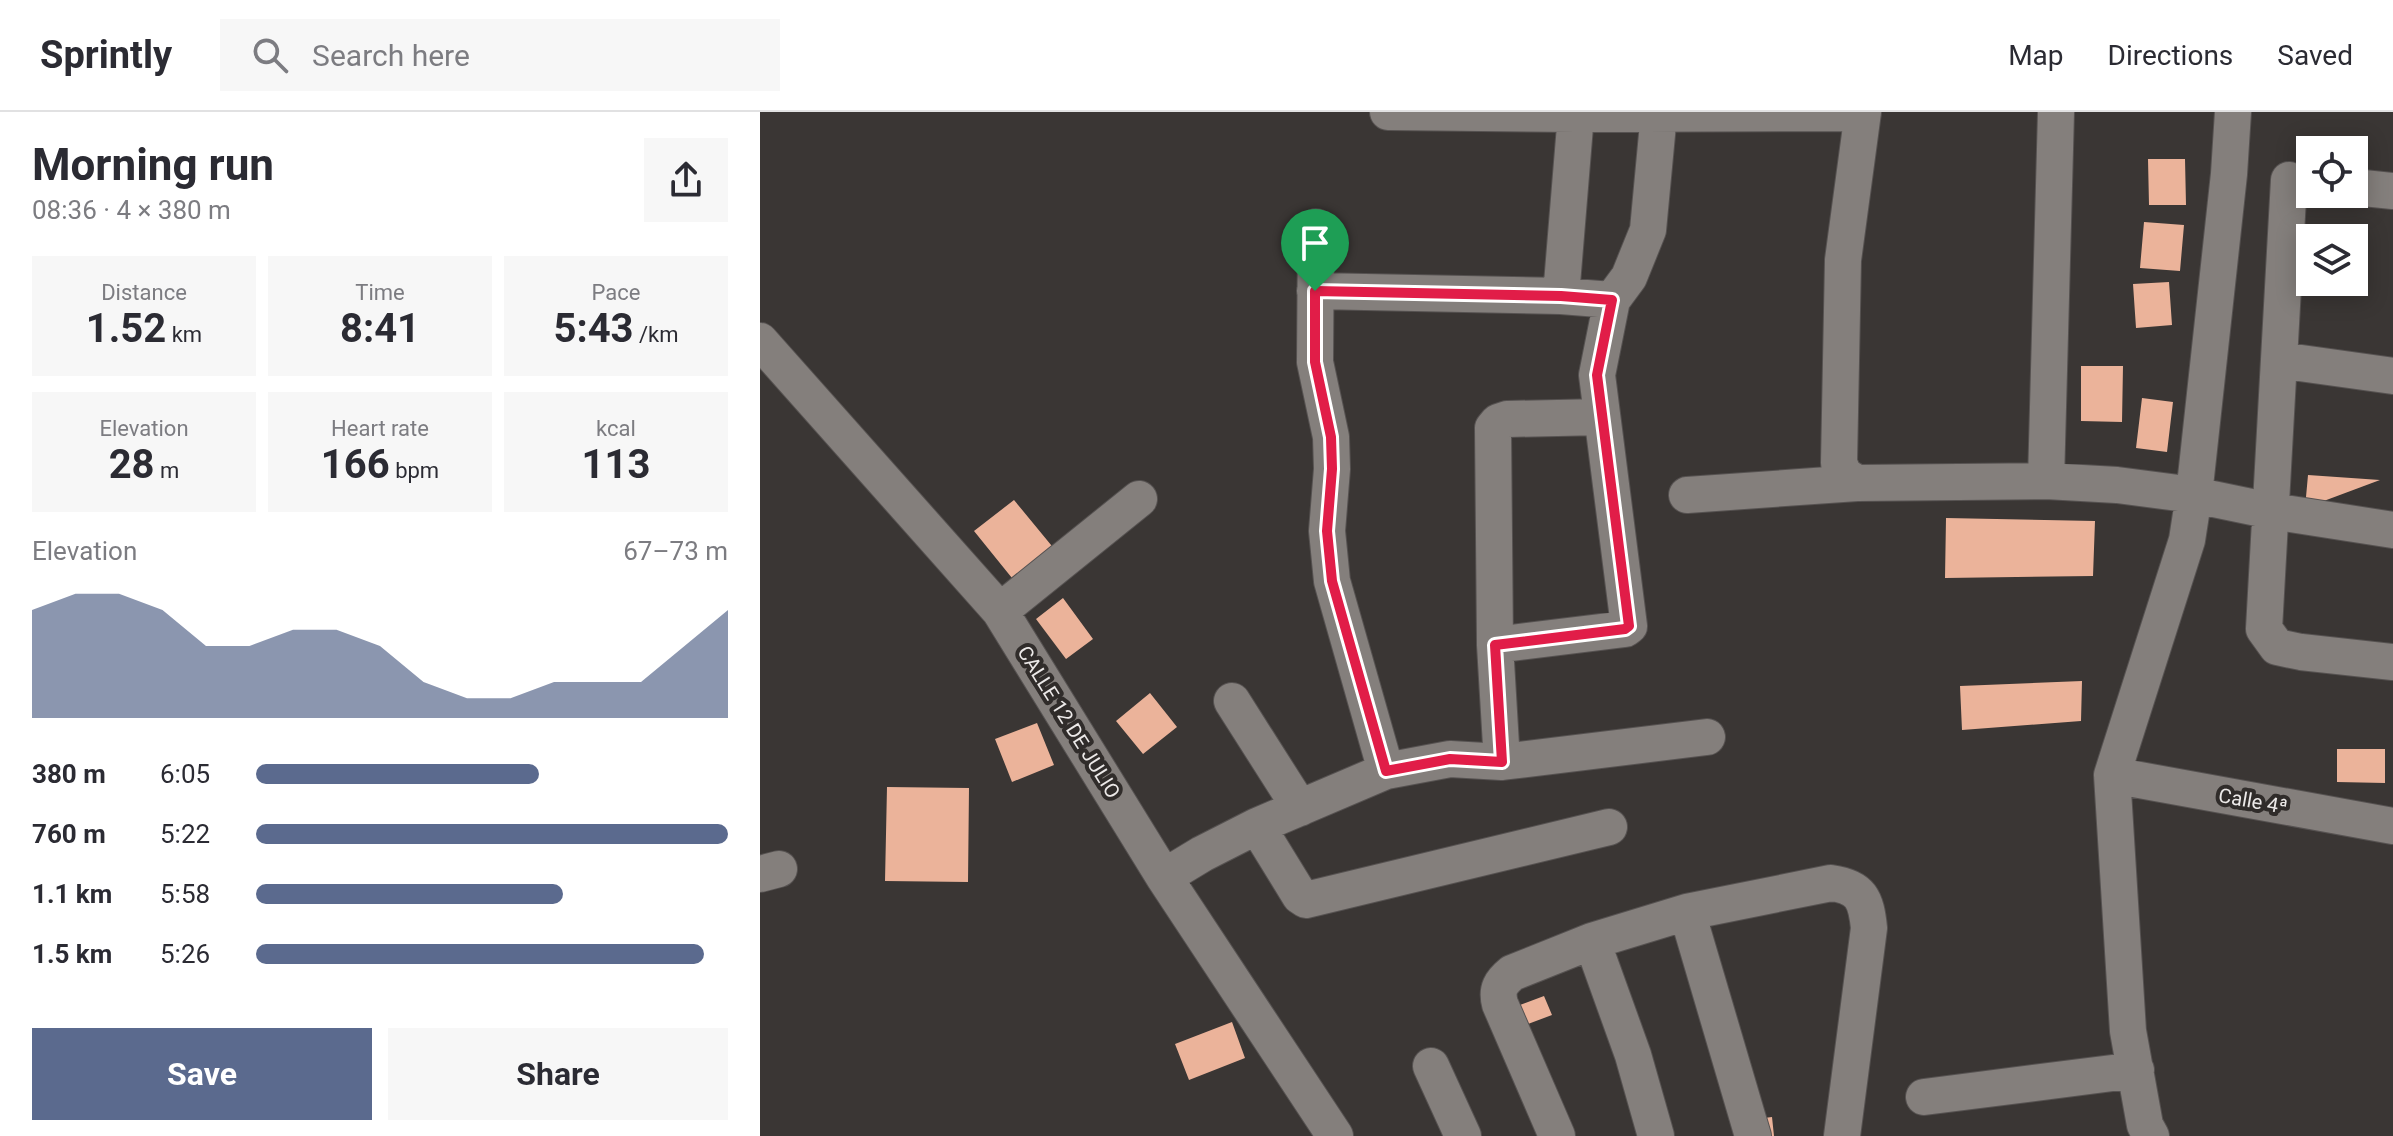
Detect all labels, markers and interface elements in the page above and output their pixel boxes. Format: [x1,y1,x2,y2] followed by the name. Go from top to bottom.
[220,19,780,91] search box
[40,33,172,77] text: Sprintly
[248,33,292,77] icon: search
[312,38,470,73] text: Search here
[2008,39,2064,72] text: Map
[2108,39,2233,72] text: Directions
[2277,39,2353,72] text: Saved
[2296,136,2368,296] map controls
[2296,136,2368,208] button: locate
[644,138,728,222] button: share
[32,139,274,191] text: Morning run
[32,195,231,225] text: 08:36 · 4 × 380 m
[1281,209,1349,291] pin
[1293,221,1337,265] icon: arrive
[2296,224,2368,296] button: layers
[101,280,187,305] text: Distance
[355,280,405,305] text: Time
[592,280,640,305] text: Pace
[86,305,166,352] text: 1.52
[340,305,420,352] text: 8:41
[553,305,634,352] text: 5:43
[166,322,202,347] text: km
[634,322,679,347] text: /km
[99,416,189,441] text: Elevation
[331,416,429,441] text: Heart rate
[596,416,636,441] text: kcal
[109,441,155,488] text: 28
[321,441,390,488] text: 166
[582,441,650,488] text: 113
[155,458,179,483] text: m
[390,458,439,483] text: bpm
[32,536,137,566] text: Elevation
[623,536,728,566] text: 67–73 m
[1013,642,1125,802] street label: CALLE 12 DE JULIO
[32,759,106,789] text: 380 m
[160,759,210,789] text: 6:05
[2217,783,2289,819] street label: Calle 4ª
[32,819,106,849] text: 760 m
[160,819,210,849] text: 5:22
[32,879,112,909] text: 1.1 km
[160,879,210,909] text: 5:58
[32,939,112,969] text: 1.5 km
[160,939,210,969] text: 5:26
[32,1028,372,1120] button: Save
[388,1028,728,1120] button: Share

